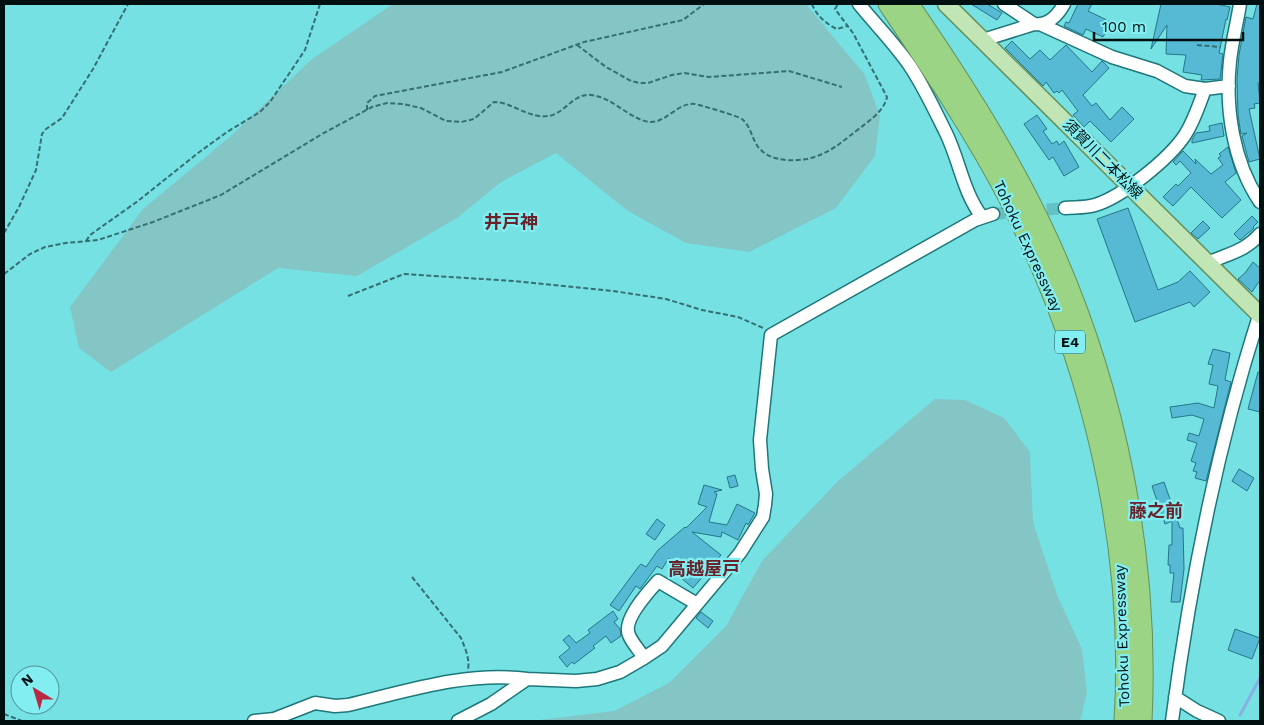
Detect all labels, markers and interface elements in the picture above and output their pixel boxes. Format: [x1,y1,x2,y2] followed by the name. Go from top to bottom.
[1094,10,1243,42] scale bar
[1102,18,1146,36] text: 100 m
[1060,116,1146,202] street label: 須賀川二本松線
[990,178,1066,315] street label: Tohoku Expressway
[484,211,538,232] district label: 井戸神
[1055,331,1085,354] road number: E4
[1129,500,1183,521] district label: 藤之前
[668,558,740,579] district label: 高越屋戸
[1111,564,1133,708] street label: Tohoku Expressway
[10,665,60,715] north arrow
[18,670,36,689] text: N

